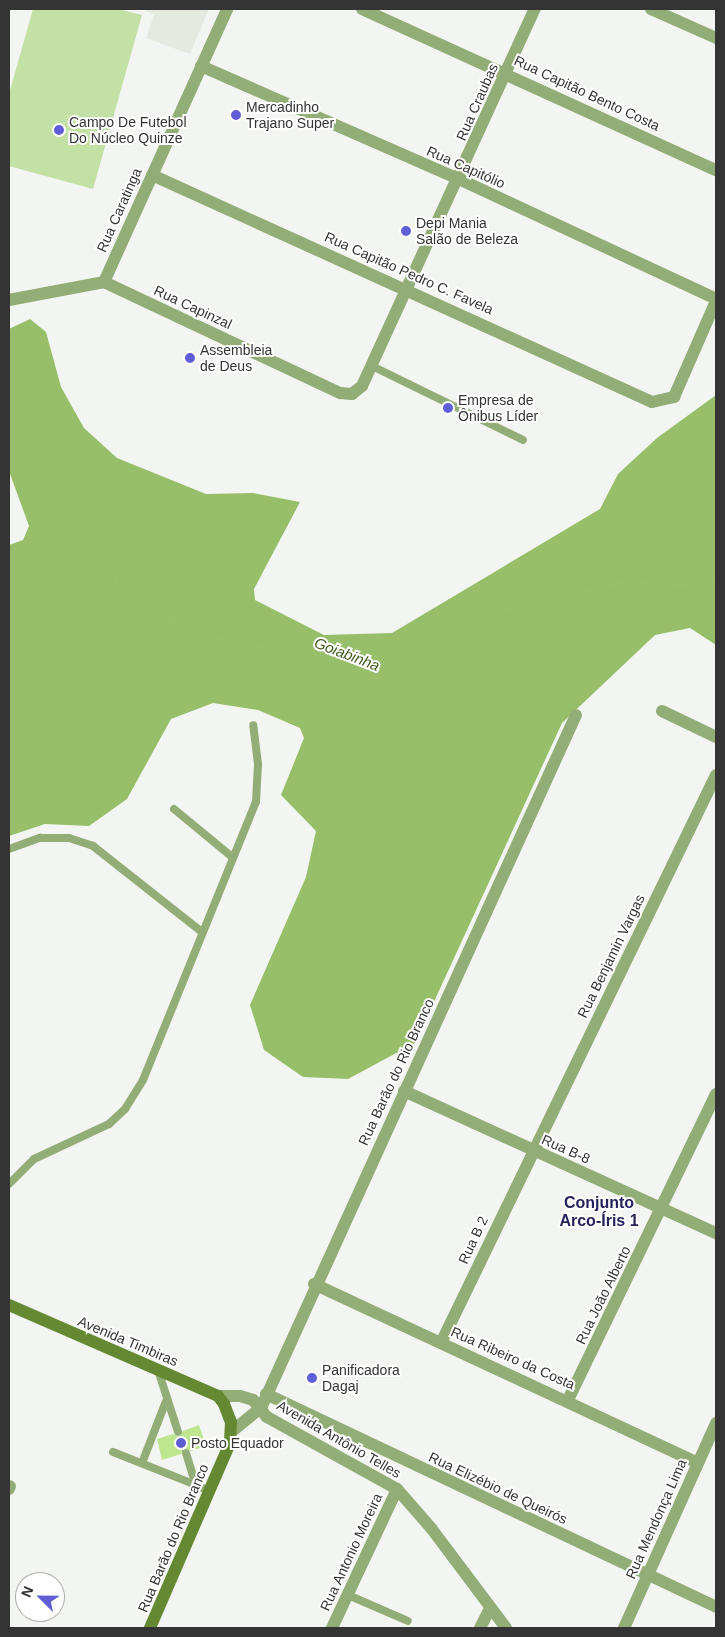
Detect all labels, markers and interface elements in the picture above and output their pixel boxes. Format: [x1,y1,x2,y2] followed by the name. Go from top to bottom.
[512,52,662,134] street label: Rua Capitão Bento Costa
[453,61,501,143] street label: Rua Craubas
[246,99,334,132] place label: Mercadinho Trajano Super
[230,109,242,121] marker: Mercadinho Trajano Super
[69,114,187,146] place label: Campo De Futebol Do Núcleo Quinze
[53,124,65,136] marker: Campo De Futebol Do Núcleo Quinze
[424,142,508,192] street label: Rua Capitólio
[93,165,145,255] street label: Rua Caratinga
[416,215,518,248] place label: Depi Mania Salão de Beleza
[400,225,412,237] marker: Depi Mania Salão de Beleza
[322,228,496,318] street label: Rua Capitão Pedro C. Favela
[151,282,235,332] street label: Rua Capinzal
[200,342,272,374] place label: Assembleia de Deus
[184,352,196,364] marker: Assembleia de Deus
[458,392,538,424] place label: Empresa de Ônibus Líder
[442,402,454,414] marker: Empresa de Ônibus Líder
[312,633,382,675] water label: Goiabinha
[574,892,648,1020] street label: Rua Benjamin Vargas
[355,996,437,1148] street label: Rua Barão do Rio Branco
[539,1131,593,1167] street label: Rua B-8
[559,1193,639,1231] district label: Conjunto Arco-Íris 1
[455,1214,491,1266] street label: Rua B 2
[572,1243,634,1347] street label: Rua João Alberto
[75,1312,181,1370] street label: Avenida Timbiras
[448,1323,578,1393] street label: Rua Ribeiro da Costa
[322,1362,400,1394] place label: Panificadora Dagaj
[306,1372,318,1384] marker: Panificadora Dagaj
[274,1396,404,1482] street label: Avenida Antônio Telles
[191,1435,284,1451] place label: Posto Equador
[175,1437,187,1449] marker: Posto Equador
[426,1448,570,1528] street label: Rua Elizébio de Queirós
[622,1457,690,1581] street label: Rua Mendonça Lima
[134,1461,212,1615] street label: Rua Barão do Rio Branco
[316,1490,386,1614] street label: Rua Antonio Moreira
[15,1572,65,1622] north arrow
[18,1584,36,1599] text: N

